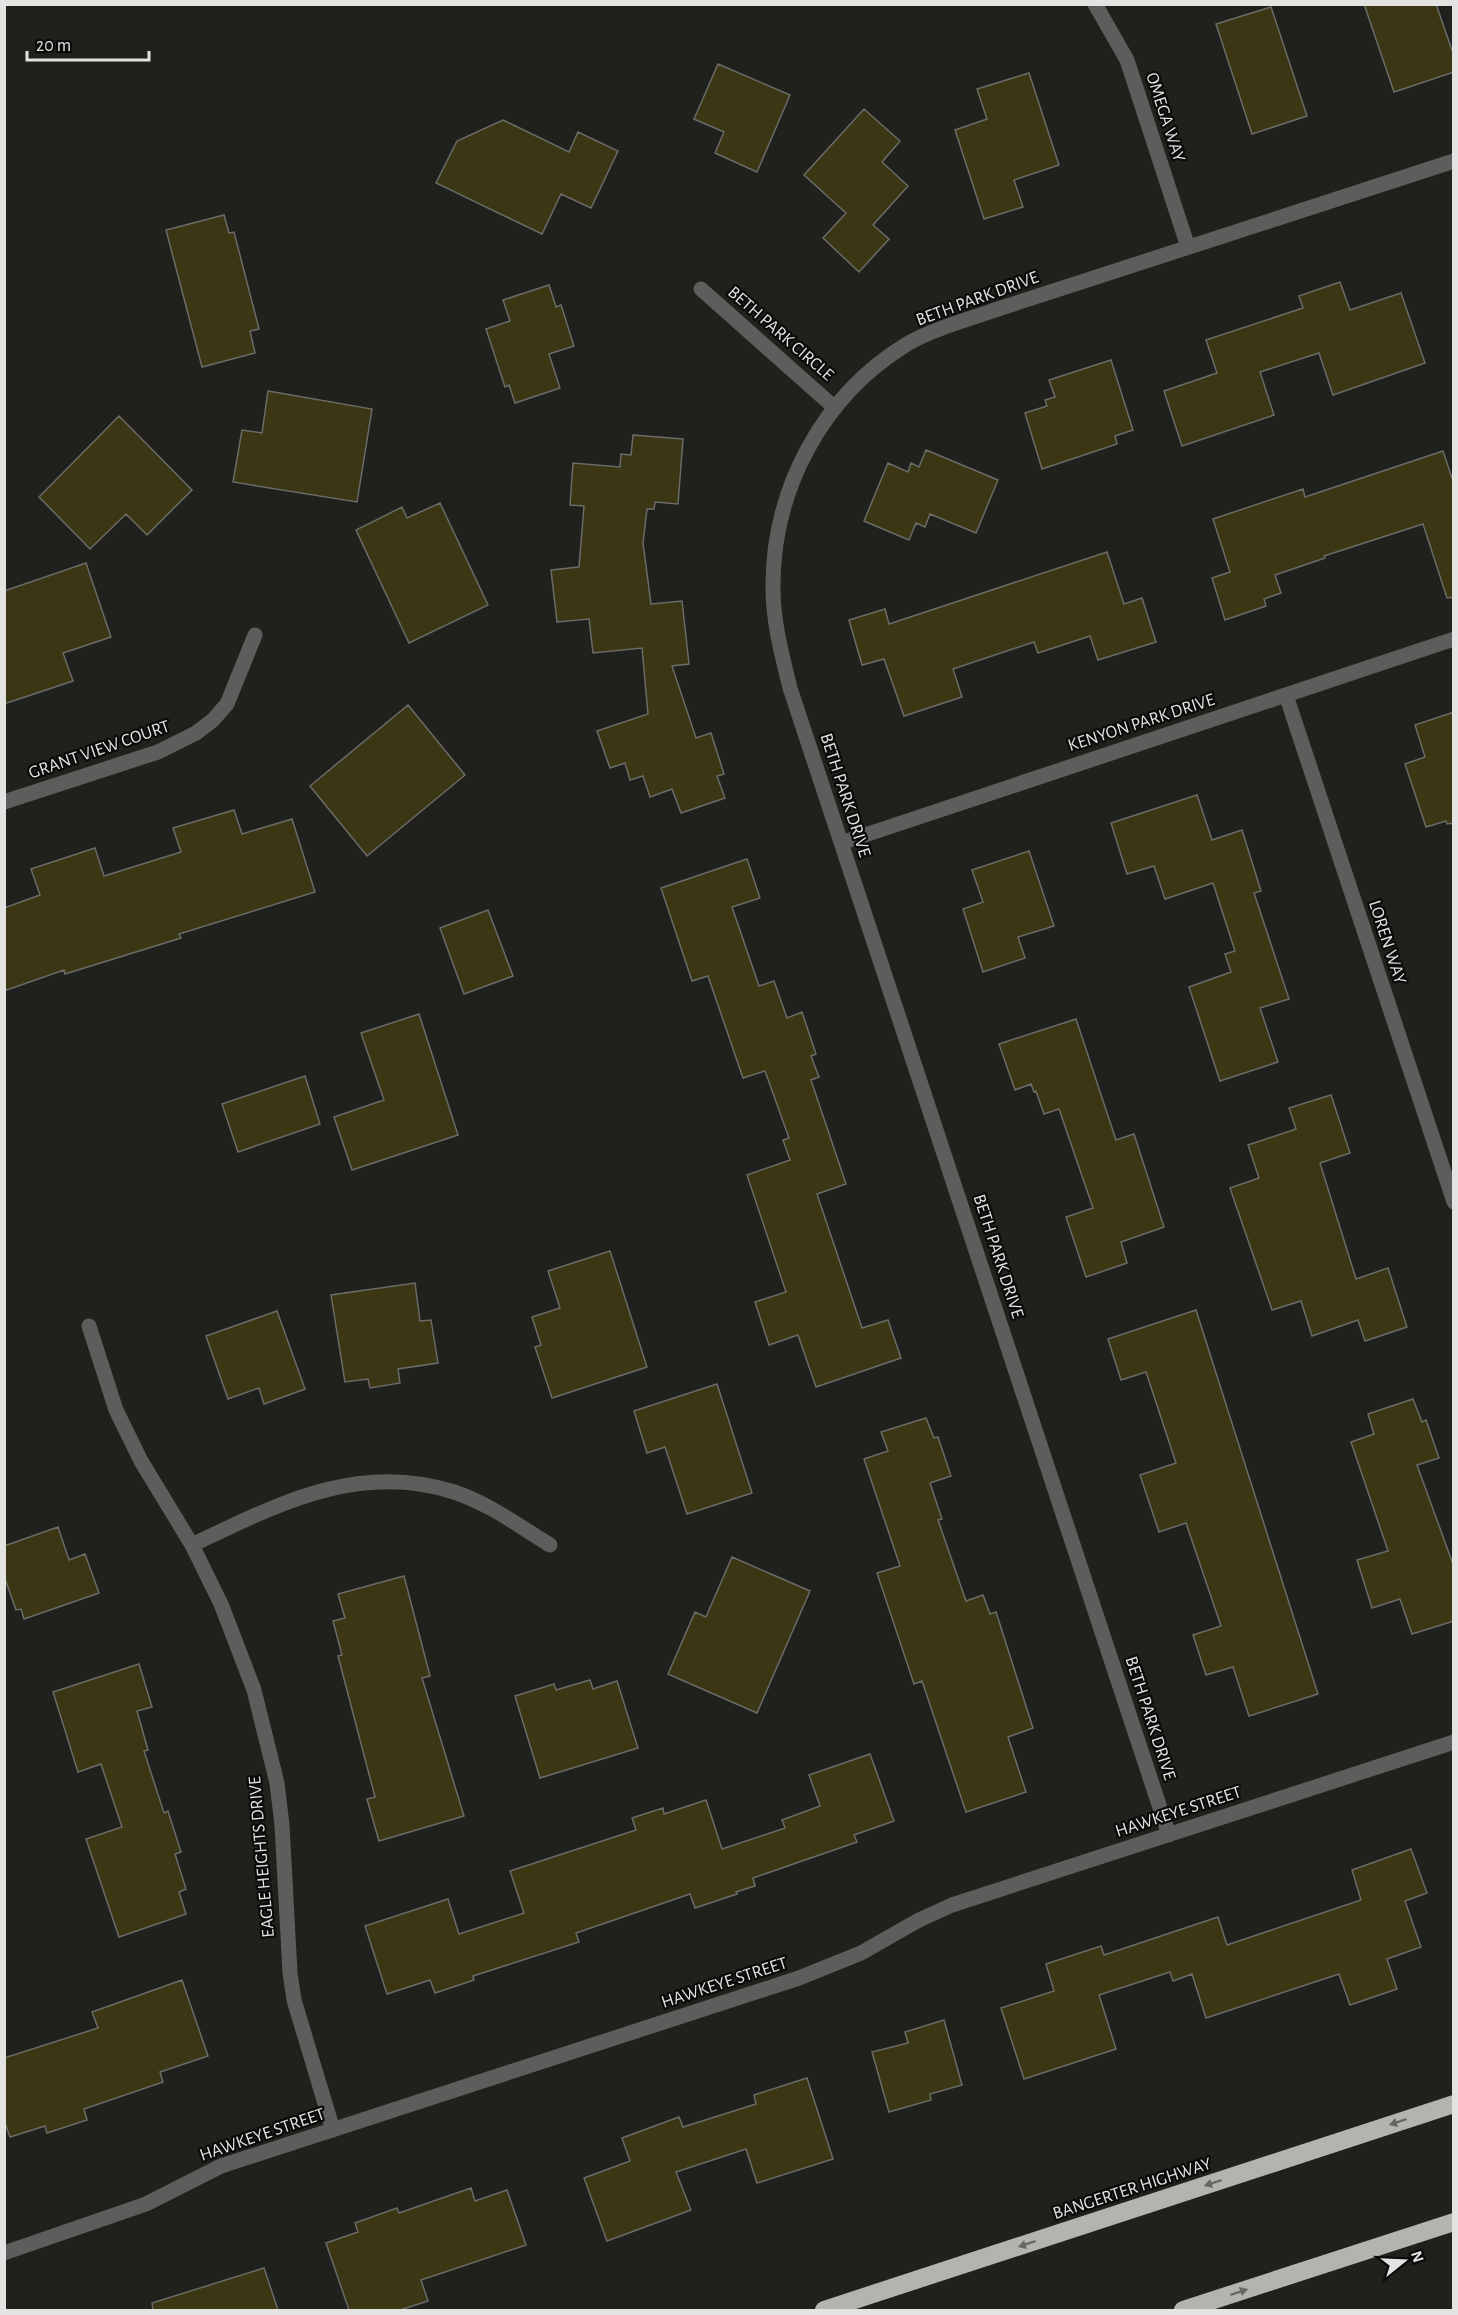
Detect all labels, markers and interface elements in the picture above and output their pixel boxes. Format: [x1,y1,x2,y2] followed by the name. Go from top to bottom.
[27,24,148,62] scale bar
[36,37,71,55] text: 20 m
[1142,70,1188,165] street label: OMEGA WAY
[914,268,1041,329] street label: BETH PARK DRIVE
[724,283,837,385] street label: BETH PARK CIRCLE
[1066,691,1217,755] street label: KENYON PARK DRIVE
[26,717,172,783] street label: GRANT VIEW COURT
[817,731,874,860] street label: BETH PARK DRIVE
[1365,898,1409,987] street label: LOREN WAY
[970,1192,1027,1321] street label: BETH PARK DRIVE
[1122,1654,1179,1783] street label: BETH PARK DRIVE
[246,1775,278,1938] street label: EAGLE HEIGHTS DRIVE
[1113,1783,1244,1841] street label: HAWKEYE STREET
[659,1954,790,2012] street label: HAWKEYE STREET
[197,2105,327,2165] street label: HAWKEYE STREET
[1389,2118,1407,2128] one-way arrow
[1051,2155,1214,2223] street label: BANGERTER HIGHWAY
[1204,2179,1222,2189] one-way arrow
[1374,2231,1434,2291] north arrow
[1018,2240,1036,2249] one-way arrow
[1408,2249,1427,2264] text: N
[1230,2287,1248,2297] one-way arrow

